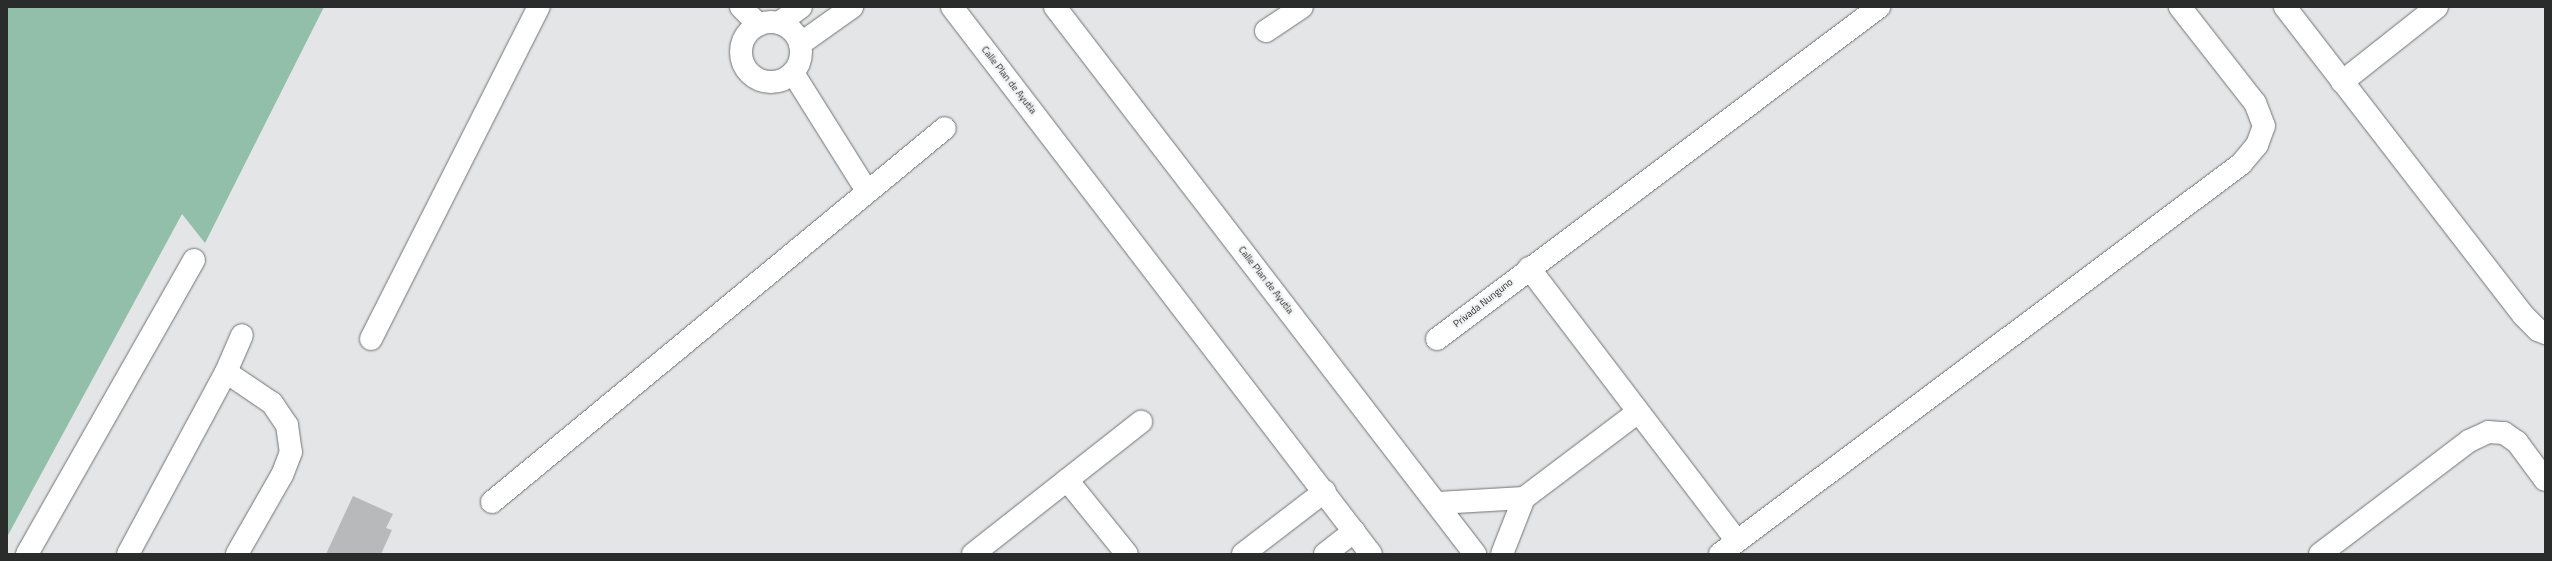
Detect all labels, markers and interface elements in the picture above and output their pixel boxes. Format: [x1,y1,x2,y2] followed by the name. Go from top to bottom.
[979,44,1039,116] street label: Calle Plan de Ayutla
[1236,244,1296,316] street label: Calle Plan de Ayutla
[1451,276,1515,330] street label: Privada Nunguno

